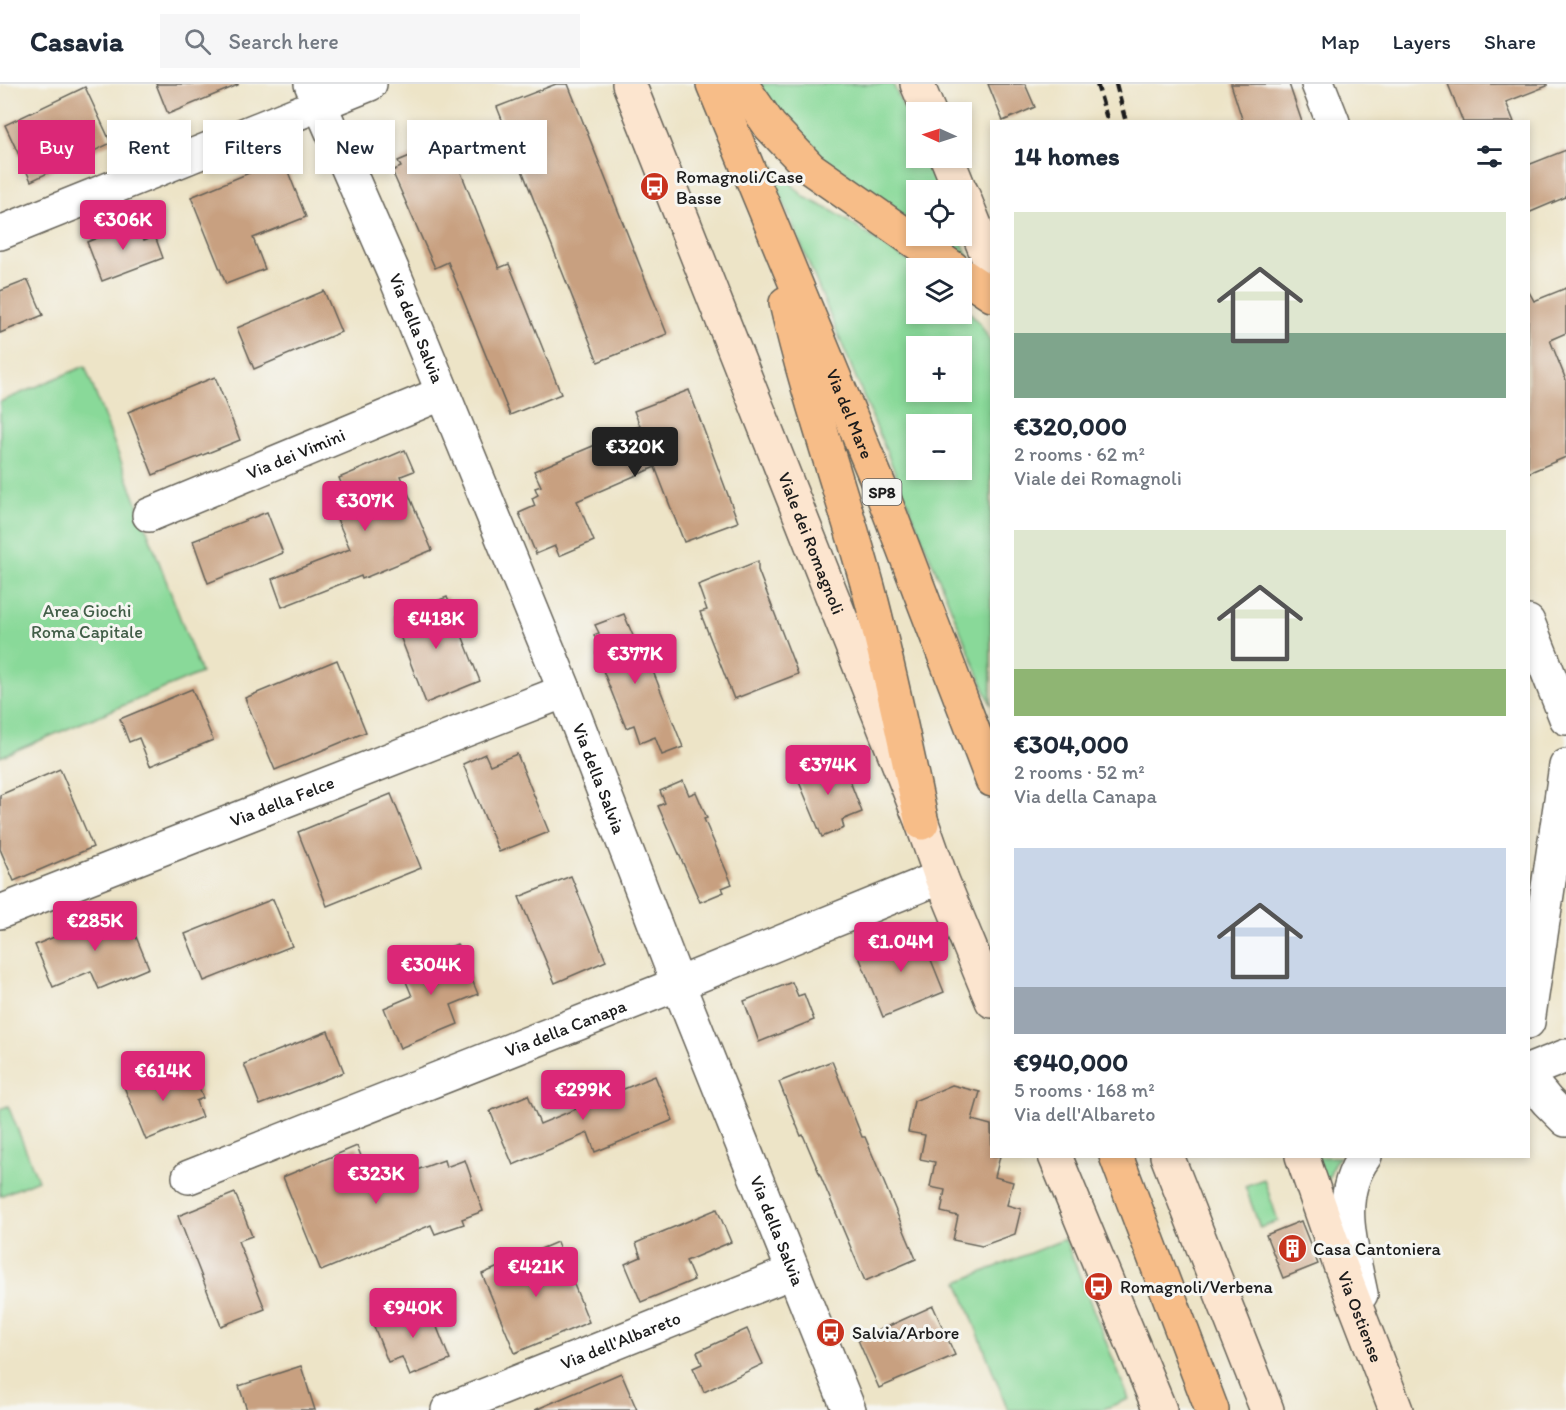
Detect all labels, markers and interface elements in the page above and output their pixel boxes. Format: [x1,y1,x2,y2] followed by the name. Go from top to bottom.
[160,14,580,68] search box
[30,24,124,58] text: Casavia
[181,25,214,58] icon: search
[229,28,339,55] text: Search here
[1321,29,1360,54] text: Map
[1393,29,1451,54] text: Layers
[1484,29,1536,54] text: Share
[906,102,972,168] north arrow
[906,102,972,480] map controls
[18,120,95,174] chip: Buy
[107,120,191,174] chip: Rent
[203,120,303,174] chip: Filters
[315,120,395,174] chip: New
[407,120,547,174] chip: Apartment
[1014,140,1120,172] text: 14 homes
[1473,140,1506,173] icon: filters
[676,166,803,209] place label: Romagnoli/Case Basse
[639,171,671,203] bus stop icon: Romagnoli/Case Basse
[906,180,972,246] button: locate
[81,200,165,251] pin: €306K
[94,207,152,231] text: €306K
[1206,251,1314,359] icon: home
[906,258,972,324] button: layers
[384,270,449,387] street label: Via della Salvia
[906,336,972,402] button: +
[821,366,878,462] street label: Via del Mare
[1014,410,1127,442] text: €320,000
[906,414,972,480] button: −
[243,424,348,484] street label: Via dei Vimini
[593,427,677,478] pin: €320K
[606,434,664,458] text: €320K
[1014,442,1145,466] text: 2 rooms · 62 m²
[1014,466,1182,490] text: Viale dei Romagnoli
[773,469,849,618] street label: Viale dei Romagnoli
[862,479,902,505] road number: SP8
[323,481,407,532] pin: €307K
[336,488,394,512] text: €307K
[1206,569,1314,677] icon: home
[394,599,478,650] pin: €418K
[31,600,143,643] park label: Area Giochi Roma Capitale
[408,606,464,630] text: €418K
[593,634,677,685] pin: €377K
[608,641,662,665] text: €377K
[568,720,630,838] street label: Via della Salvia
[1014,728,1129,760] text: €304,000
[786,745,870,796] pin: €374K
[799,752,857,776] text: €374K
[1014,760,1145,784] text: 2 rooms · 52 m²
[227,771,338,832] street label: Via della Felce
[1014,784,1157,808] text: Via della Canapa
[1206,887,1314,995] icon: home
[53,901,137,952] pin: €285K
[67,908,123,932] text: €285K
[852,922,950,973] pin: €1.04M
[868,929,934,953] text: €1.04M
[389,945,473,996] pin: €304K
[401,952,461,976] text: €304K
[502,994,630,1062] street label: Via della Canapa
[1014,1046,1128,1078] text: €940,000
[121,1051,205,1102] pin: €614K
[135,1058,191,1082] text: €614K
[541,1070,625,1121] pin: €299K
[555,1077,611,1101] text: €299K
[1014,1078,1155,1102] text: 5 rooms · 168 m²
[1014,1102,1155,1126] text: Via dell'Albareto
[334,1154,418,1205] pin: €323K
[348,1161,404,1185] text: €323K
[745,1172,809,1290] street label: Via della Salvia
[1276,1233,1308,1265] building icon: Casa Cantoniera
[1313,1238,1442,1260] place label: Casa Cantoniera
[494,1247,578,1298] pin: €421K
[508,1254,564,1278] text: €421K
[1332,1268,1388,1366] street label: Via Ostiense
[1083,1271,1115,1303] bus stop icon: Romagnoli/Verbena
[1120,1276,1273,1298] place label: Romagnoli/Verbena
[371,1288,455,1339] pin: €940K
[384,1295,443,1319] text: €940K
[557,1307,684,1375] street label: Via dell'Albareto
[815,1317,847,1349] bus stop icon: Salvia/Arbore
[852,1322,959,1344] place label: Salvia/Arbore

